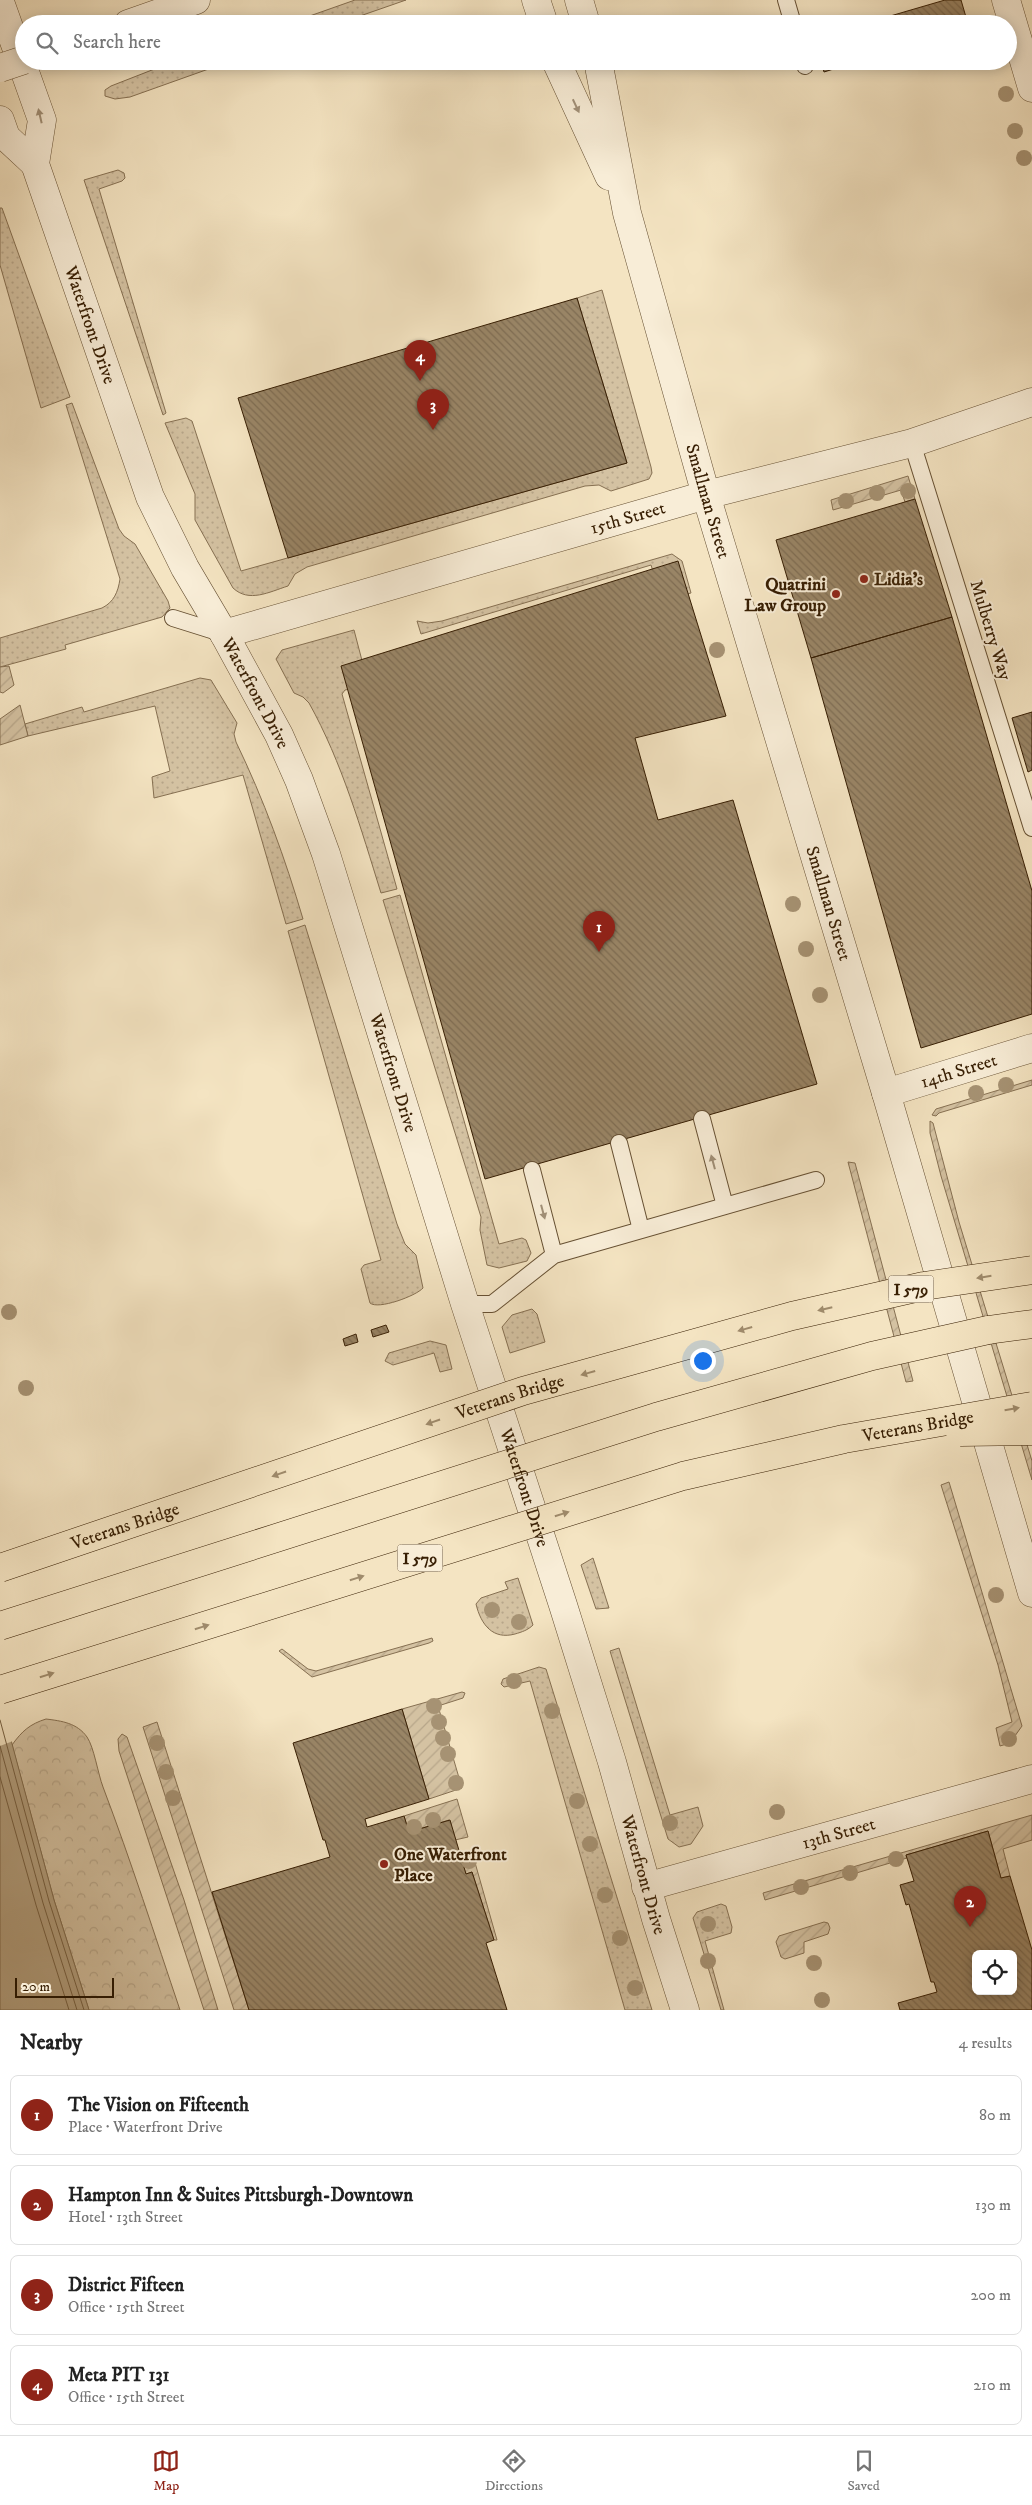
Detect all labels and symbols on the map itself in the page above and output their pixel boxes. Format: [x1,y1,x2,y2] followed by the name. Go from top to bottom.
[572,98,580,113] one-way arrow
[36,108,44,123] one-way arrow
[59,262,120,387] street label: Waterfront Drive
[404,340,436,381] pin: 4
[417,389,449,430] pin: 3
[680,441,735,562] street label: Smallman Street
[588,497,668,540] street label: 15th Street
[874,569,923,591] place label: Lidia’s
[858,573,870,585] marker: Lidia’s
[744,574,826,617] place label: Quatrini Law Group
[964,578,1016,683] street label: Mulberry Way
[830,588,842,600] marker: Quatrini Law Group
[216,633,294,752] street label: Waterfront Drive
[800,844,856,964] street label: Smallman Street
[583,911,615,952] pin: 1
[364,1010,421,1135] street label: Waterfront Drive
[918,1049,1000,1094] street label: 14th Street
[709,1155,717,1170] one-way arrow
[539,1205,547,1220] one-way arrow
[975,1274,991,1282] one-way arrow
[888,1276,934,1302] road number: I 579
[817,1305,832,1313] one-way arrow
[737,1326,752,1334] one-way arrow
[690,1348,716,1374] your location
[452,1370,567,1425] street label: Veterans Bridge
[581,1370,596,1378] one-way arrow
[1005,1405,1021,1413] one-way arrow
[860,1406,975,1448] street label: Veterans Bridge
[426,1419,441,1426] one-way arrow
[494,1425,553,1550] street label: Waterfront Drive
[272,1470,287,1478] one-way arrow
[68,1498,182,1555] street label: Veterans Bridge
[555,1510,570,1518] one-way arrow
[398,1545,442,1572] road number: I 579
[349,1574,364,1582] one-way arrow
[194,1622,209,1630] one-way arrow
[39,1671,54,1679] one-way arrow
[615,1812,670,1938] street label: Waterfront Drive
[800,1813,878,1855] street label: 13th Street
[394,1844,507,1887] place label: One Waterfront Place
[378,1858,390,1870] marker: One Waterfront Place
[954,1886,986,1927] pin: 2
[15,1975,114,1998] scale bar

